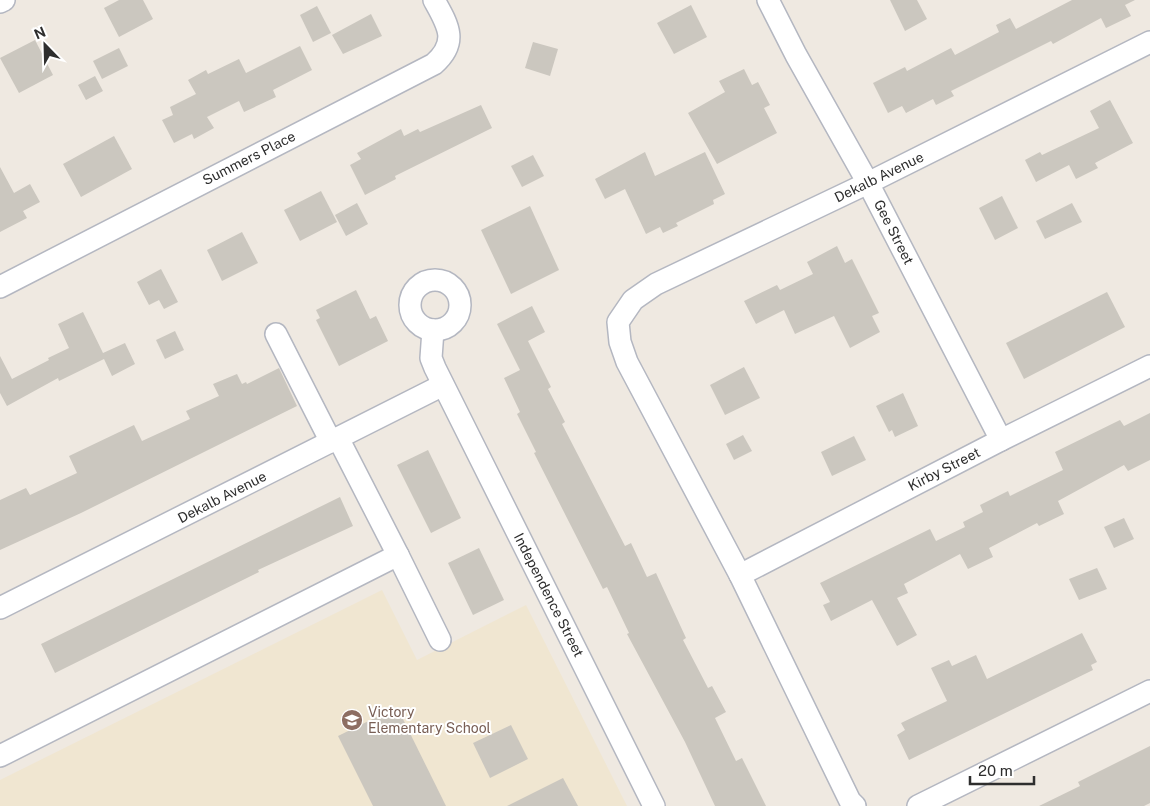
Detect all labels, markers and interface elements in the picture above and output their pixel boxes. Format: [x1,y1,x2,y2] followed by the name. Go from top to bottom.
[20,20,70,70] north arrow
[32,24,48,43] text: N
[200,128,298,188] street label: Summers Place
[832,149,926,205] street label: Dekalb Avenue
[871,197,917,267] street label: Gee Street
[905,444,983,494] street label: Kirby Street
[175,468,269,526] street label: Dekalb Avenue
[511,530,587,660] street label: Independence Street
[368,704,491,736] place label: Victory Elementary School
[340,708,364,732] school or university icon: Victory Elementary School
[970,754,1034,786] scale bar
[978,762,1013,779] text: 20 m

